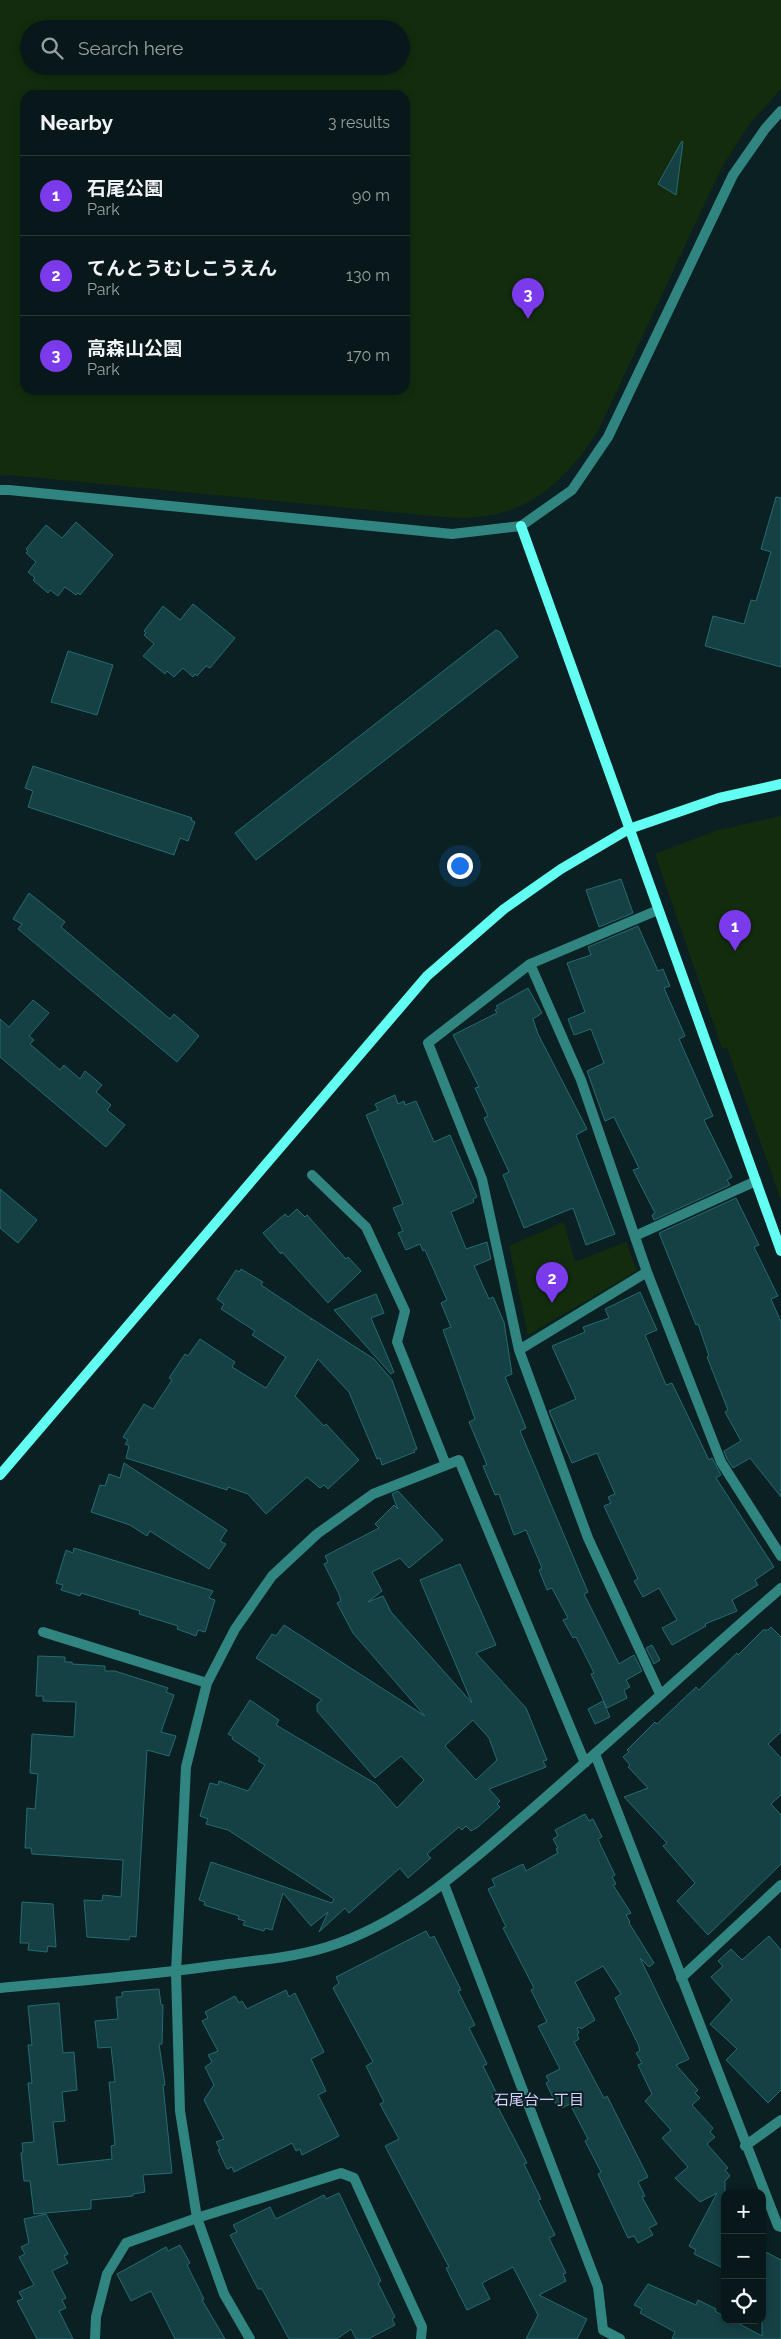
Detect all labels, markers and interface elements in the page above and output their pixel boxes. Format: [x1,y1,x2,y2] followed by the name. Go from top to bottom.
[20,20,410,75] search box
[38,34,66,62] icon: search
[78,37,184,59] text: Search here
[40,110,113,135] text: Nearby
[328,113,390,132] text: 3 results
[87,177,163,199] text: 石尾公園
[52,186,60,205] text: 1
[352,186,390,205] text: 90 m
[87,200,120,219] text: Park
[87,257,277,279] text: てんとうむしこうえん
[51,266,61,285] text: 2
[346,266,390,285] text: 130 m
[512,278,544,319] pin: 3
[87,280,120,299] text: Park
[87,337,182,359] text: 高森山公園
[52,346,60,365] text: 3
[346,346,390,365] text: 170 m
[87,360,120,379] text: Park
[447,853,473,879] your location
[719,910,751,951] pin: 1
[536,1262,568,1303] pin: 2
[494,2091,584,2109] district label: 石尾台一丁目
[721,2189,766,2324] map controls
[721,2189,766,2234] button: +
[721,2234,766,2279] button: −
[721,2279,766,2324] button: locate

